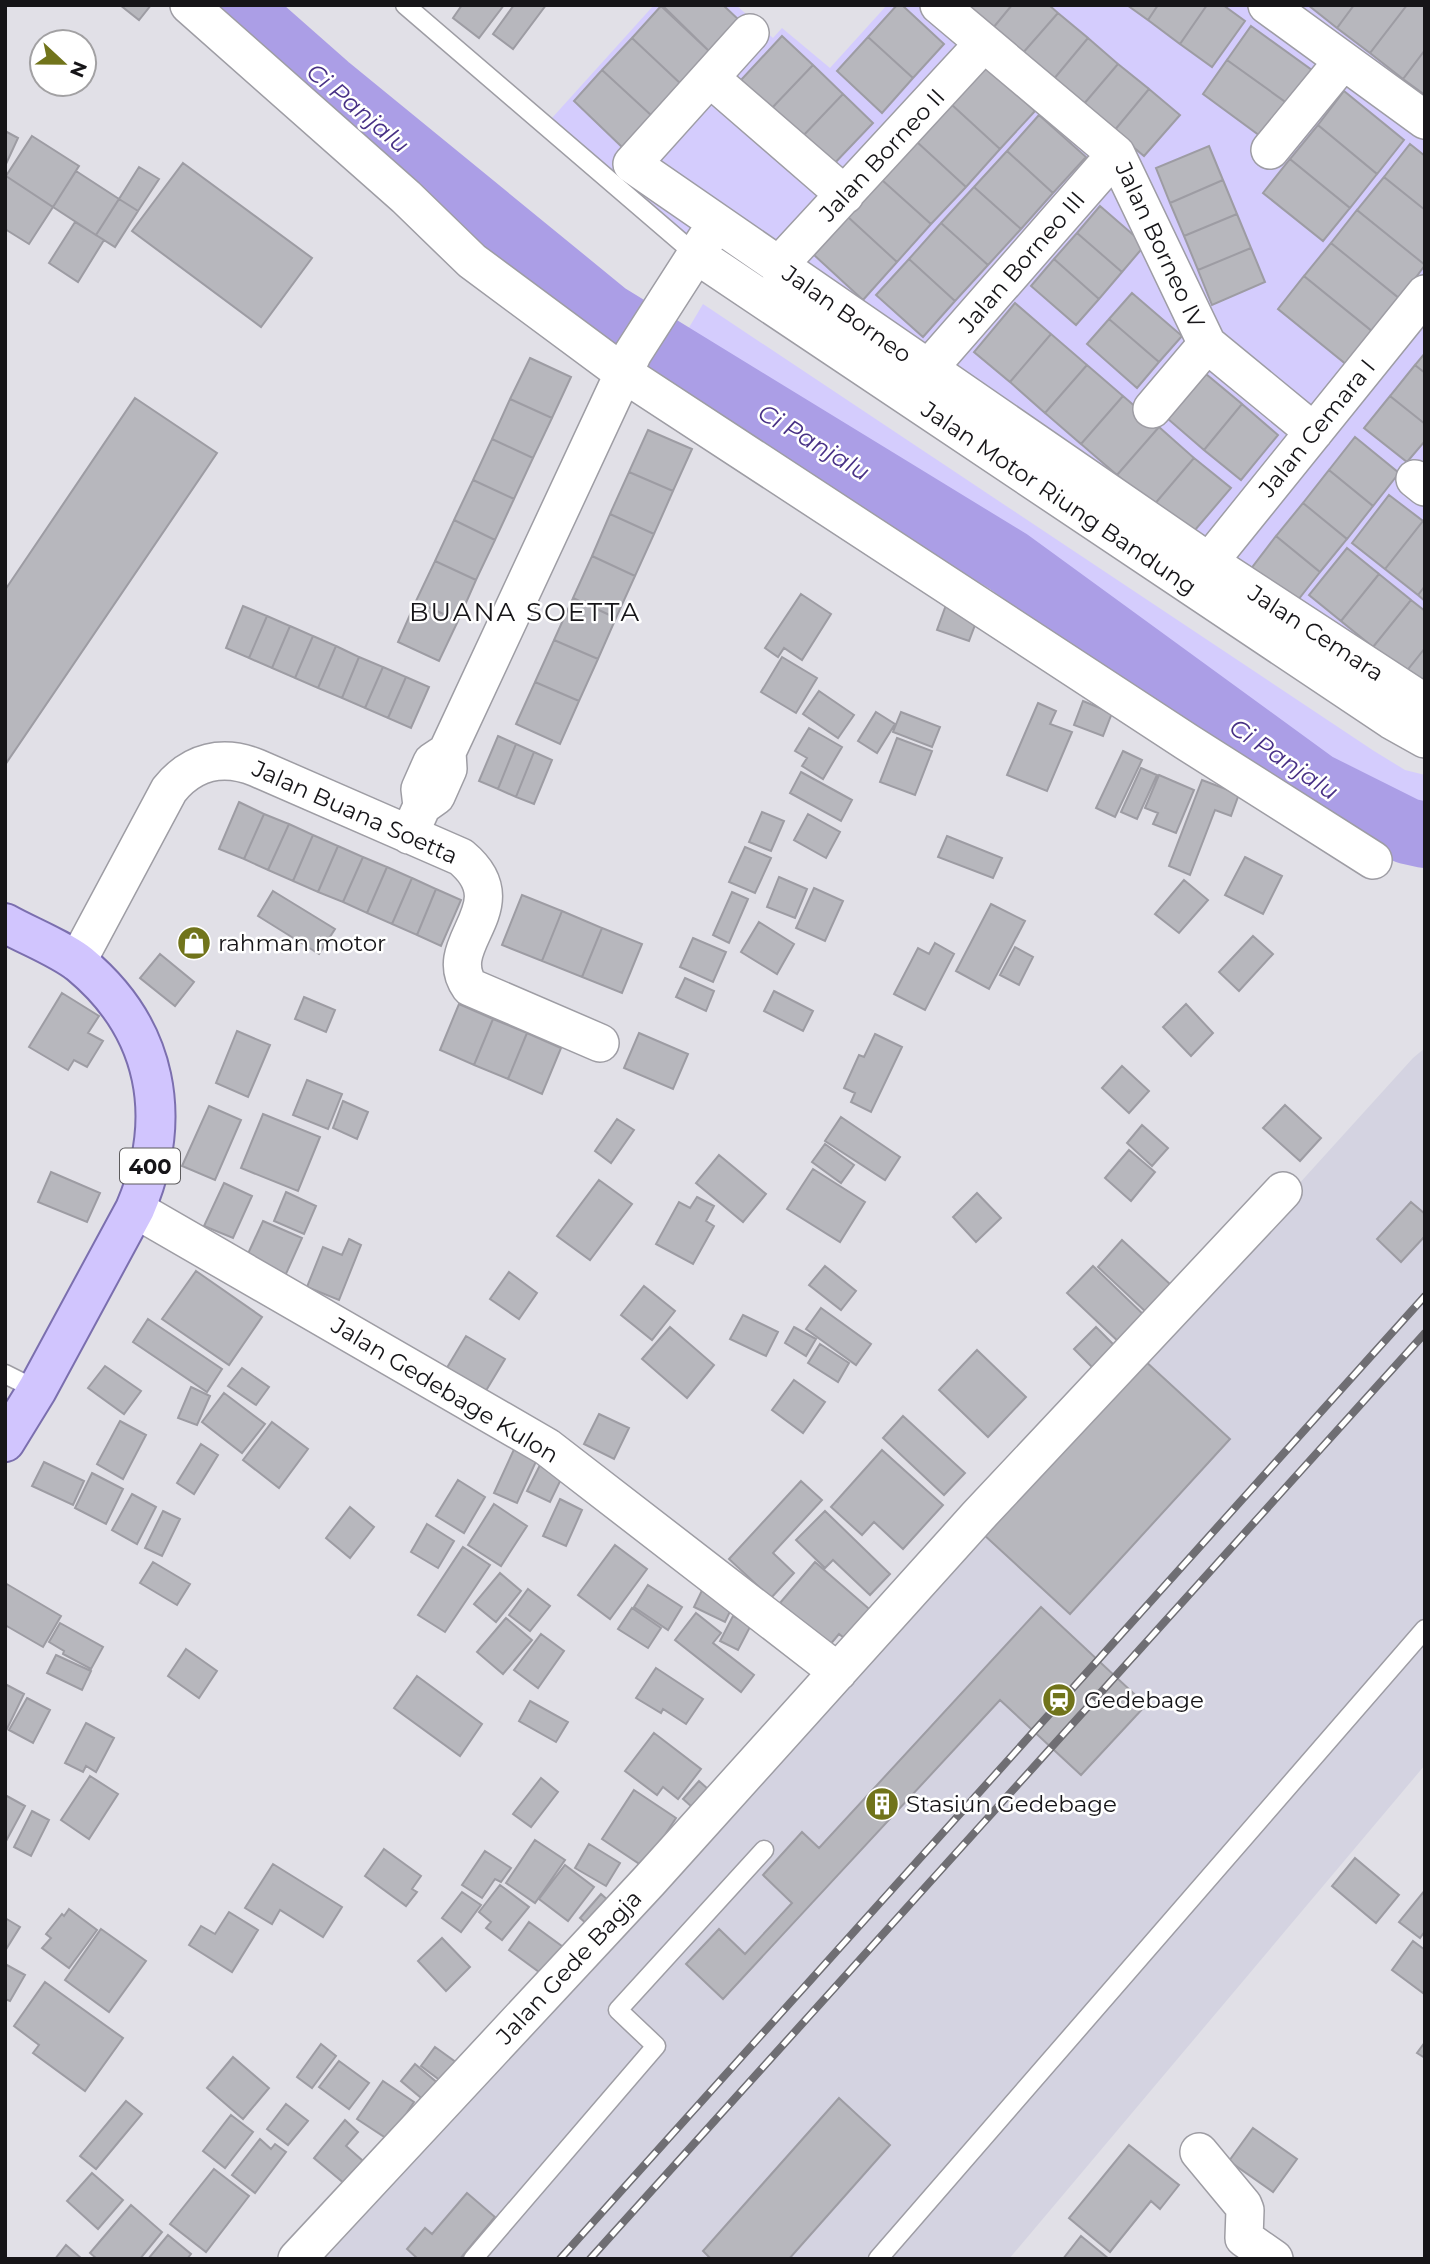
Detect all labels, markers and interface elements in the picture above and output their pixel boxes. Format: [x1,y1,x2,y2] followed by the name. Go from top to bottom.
[28,28,98,98] north arrow
[301,57,415,159] water label: Ci Panjalu
[65,58,92,81] text: N
[813,83,951,228] street label: Jalan Borneo II
[1109,157,1211,333] street label: Jalan Borneo IV
[952,186,1091,339] street label: Jalan Borneo III
[776,259,917,369] street label: Jalan Borneo
[1252,354,1381,503] street label: Jalan Cemara I
[915,395,1202,601] street label: Jalan Motor Riung Bandung
[753,397,875,487] water label: Ci Panjalu
[1242,578,1389,687] street label: Jalan Cemara
[409,596,641,628] district label: BUANA SOETTA
[1224,712,1344,806] water label: Ci Panjalu
[247,754,462,870] street label: Jalan Buana Soetta
[175,924,213,962] shop icon: rahman motor
[218,929,386,957] place label: rahman motor
[120,1148,180,1184] road number: 400
[326,1311,564,1469] street label: Jalan Gedebage Kulon
[1040,1681,1078,1719] station icon: Gedebage
[1084,1686,1204,1714] place label: Gedebage
[863,1785,901,1823] building icon: Stasiun Gedebage
[906,1790,1117,1818] place label: Stasiun Gedebage
[490,1884,647,2050] street label: Jalan Gede Bagja

